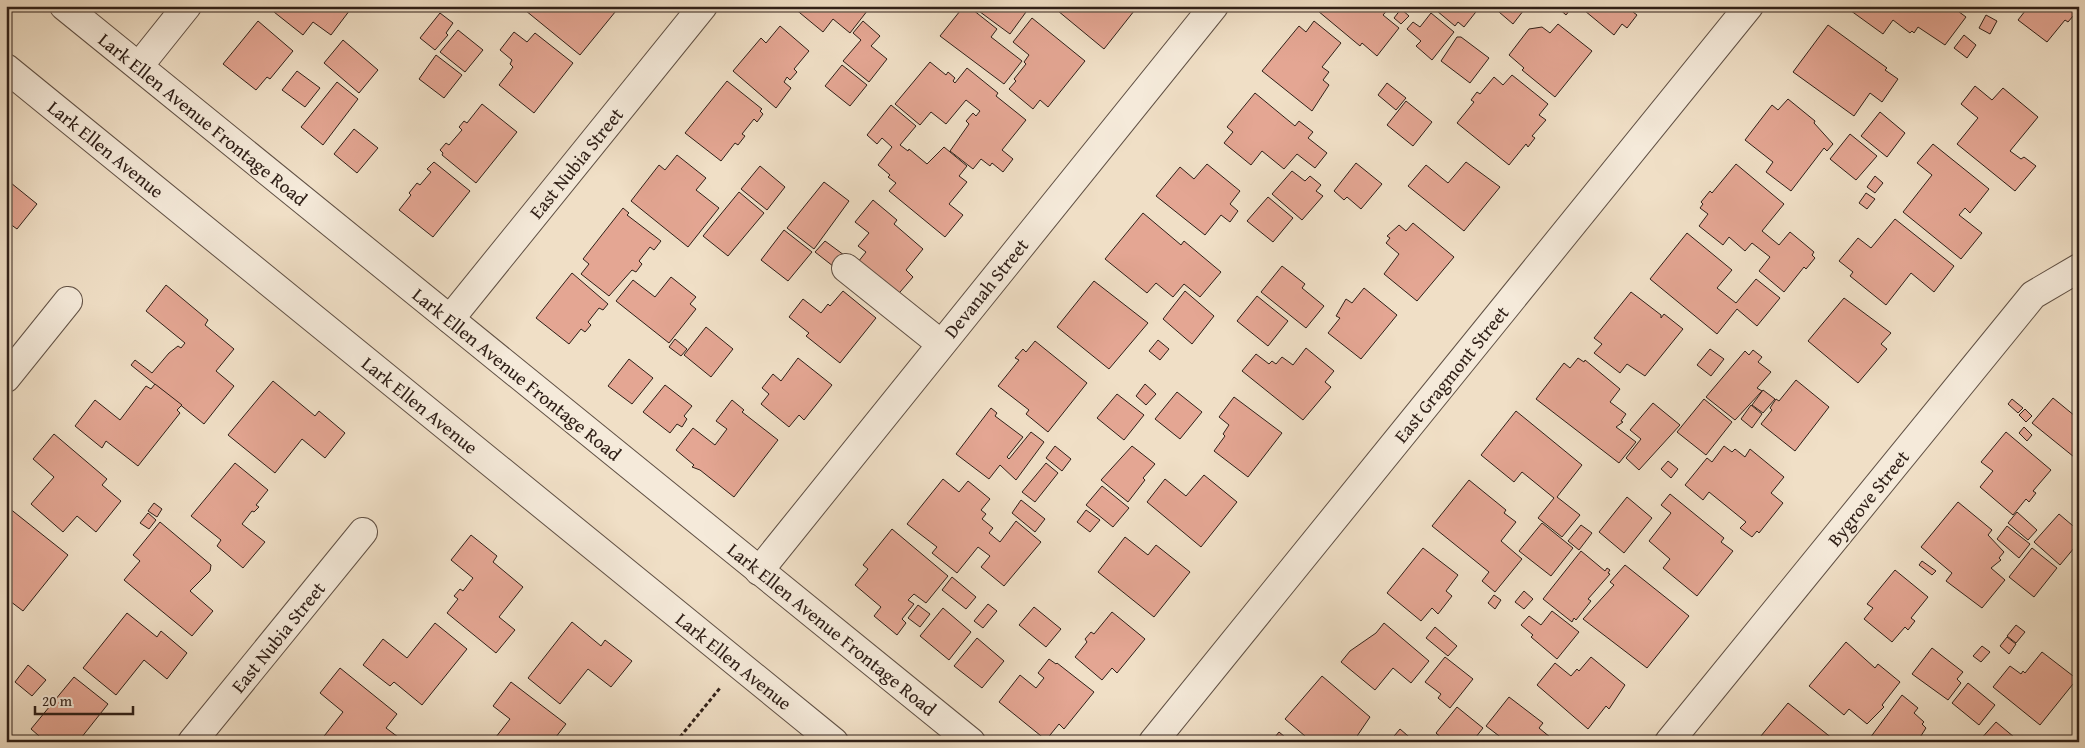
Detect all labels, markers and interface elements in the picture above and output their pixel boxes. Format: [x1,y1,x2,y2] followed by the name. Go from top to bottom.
[94,28,312,210] street label: Lark Ellen Avenue Frontage Road
[44,95,168,203] street label: Lark Ellen Avenue
[522,101,630,225] street label: East Nubia Street
[937,232,1035,344] street label: Devanah Street
[408,283,626,465] street label: Lark Ellen Avenue Frontage Road
[1387,299,1515,449] street label: East Gragmont Street
[358,351,482,459] street label: Lark Ellen Avenue
[1820,444,1916,552] street label: Bygrove Street
[723,538,941,720] street label: Lark Ellen Avenue Frontage Road
[224,575,332,699] street label: East Nubia Street
[672,607,796,715] street label: Lark Ellen Avenue
[35,683,132,715] scale bar
[42,690,73,711] text: 20 m

